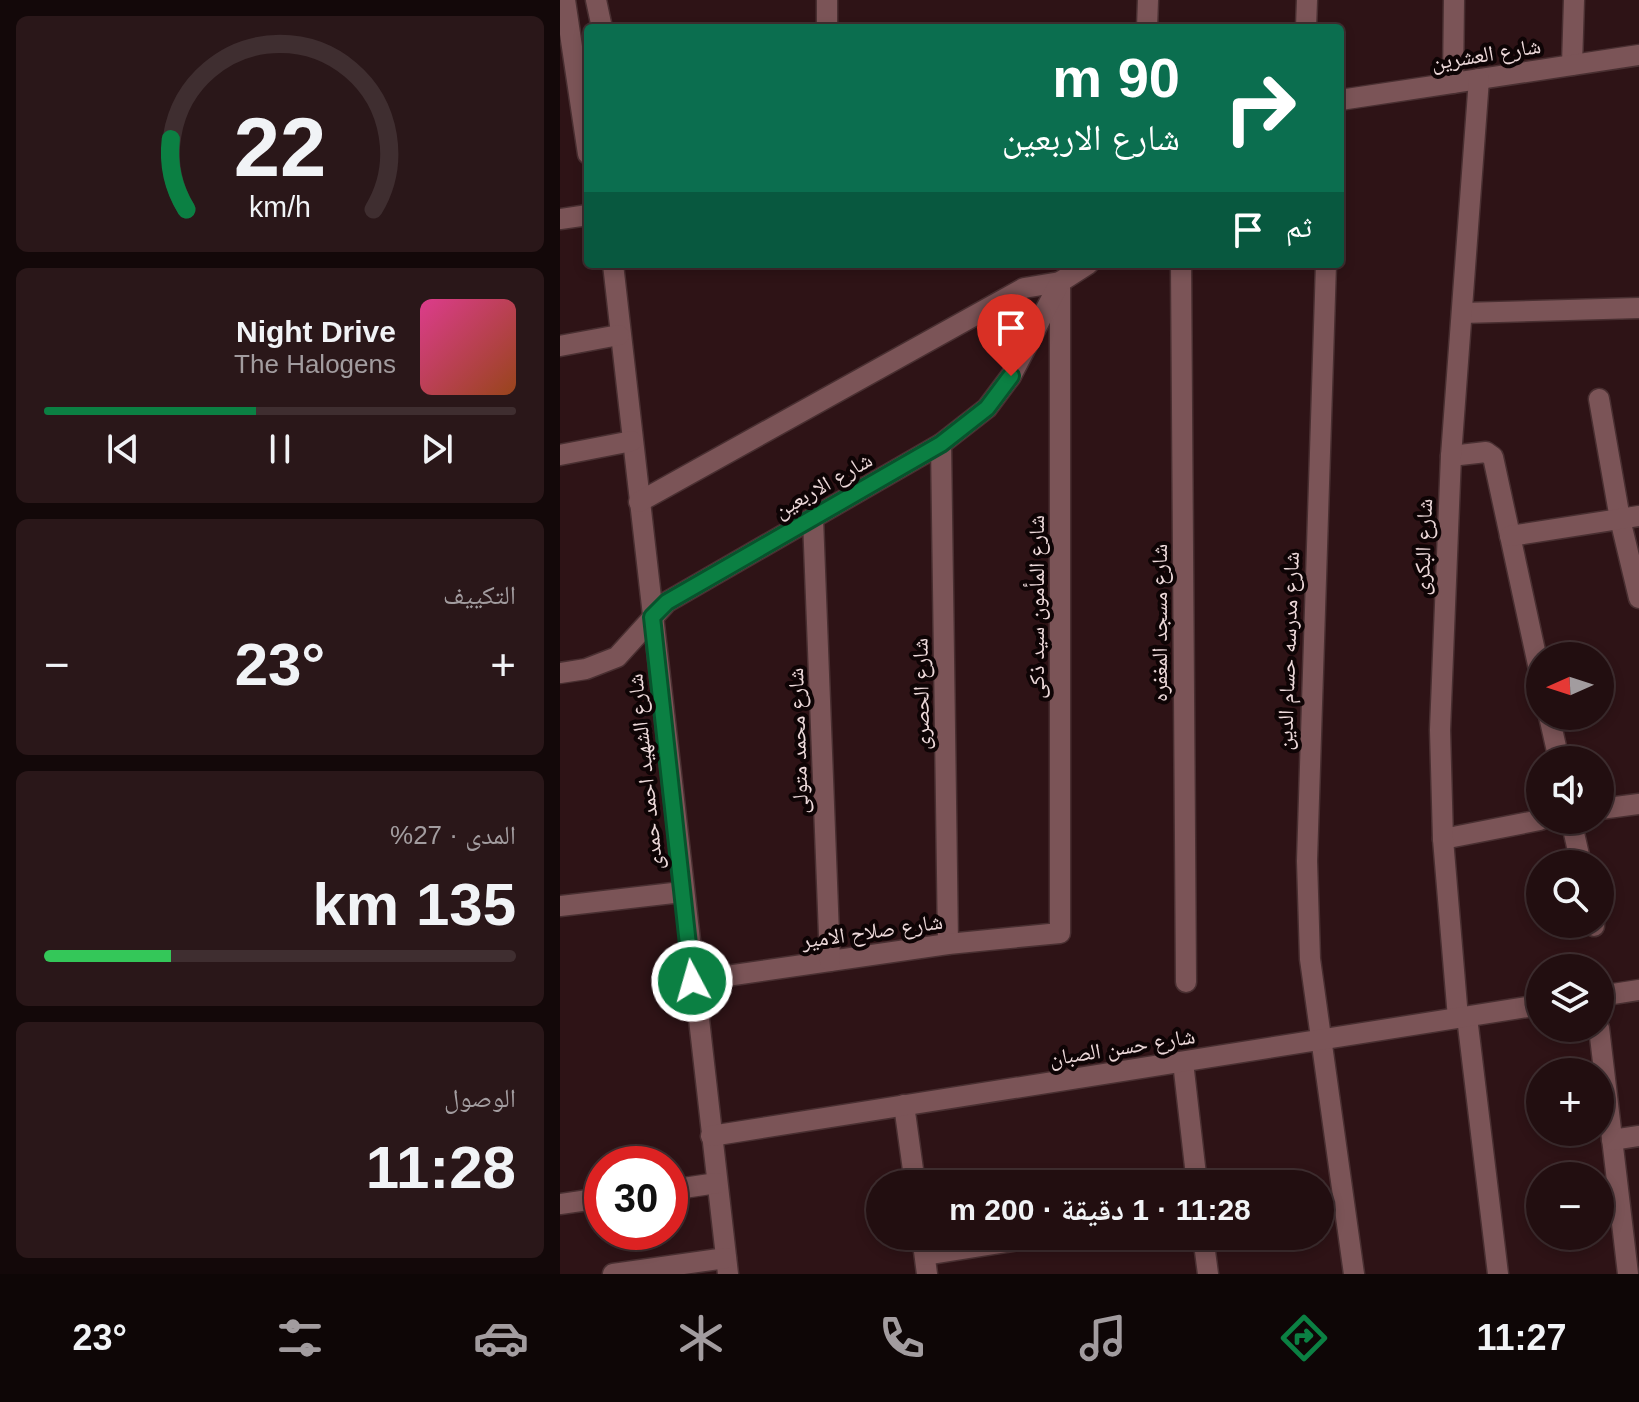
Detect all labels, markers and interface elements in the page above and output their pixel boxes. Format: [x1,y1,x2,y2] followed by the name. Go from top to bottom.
[1429,33,1543,76] street label: شارع العشرين
[1052,46,1180,109] text: 90 m
[1208,56,1312,160] icon: right
[234,100,326,193] text: 22
[1002,117,1180,158] text: شارع الاربعين
[249,191,311,223] text: km/h
[1226,208,1270,252] icon: arrive
[1286,210,1312,243] text: ثم
[977,294,1045,376] pin
[989,306,1033,350] icon: arrive
[236,315,396,348] text: Night Drive
[234,349,396,379] text: The Halogens
[101,427,145,471] icon: previous
[258,427,302,471] icon: pause
[415,427,459,471] icon: next
[770,447,877,524] street label: شارع الاربعين
[1409,498,1438,596] street label: شارع البكرى
[1023,515,1050,699] street label: شارع المأمون سيد ذكى
[1147,544,1173,702] street label: شارع مسجد المغفره
[1272,551,1306,751] street label: شارع مدرسه حسام الدين
[443,580,516,610] text: التكييف
[235,631,325,698] text: 23°
[908,638,935,750] street label: شارع الحصرى
[44,640,70,689] text: −
[490,640,516,689] text: +
[1526,642,1614,730] north arrow
[1526,642,1614,1250] map controls
[783,667,814,815] street label: شارع محمد متولى
[622,673,669,871] street label: شارع الشهيد احمد حمدى
[1526,746,1614,834] button: sound
[390,820,516,850] text: المدى · 27%
[1526,850,1614,938] button: search
[313,871,516,938] text: 135 km
[799,909,944,954] street label: شارع صلاح الامير
[650,939,734,1023] position arrow
[1526,954,1614,1042] button: layers
[1047,1023,1197,1072] street label: شارع حسن الصبان
[1526,1058,1614,1146] button: +
[444,1083,516,1113] text: الوصول
[366,1134,516,1201] text: 11:28
[584,1146,688,1250] speed limit sign: 30
[1526,1162,1614,1250] button: −
[949,1193,1251,1226] text: 11:28 · 1 دقيقة · 200 m
[272,1310,328,1366] icon: filters
[473,1310,529,1366] icon: car
[673,1310,729,1366] icon: climate
[874,1310,930,1366] icon: phone
[1075,1310,1131,1366] icon: music
[1276,1310,1332,1366] icon: directions
[72,1317,127,1358] text: 23°
[1477,1317,1567,1358] text: 11:27

